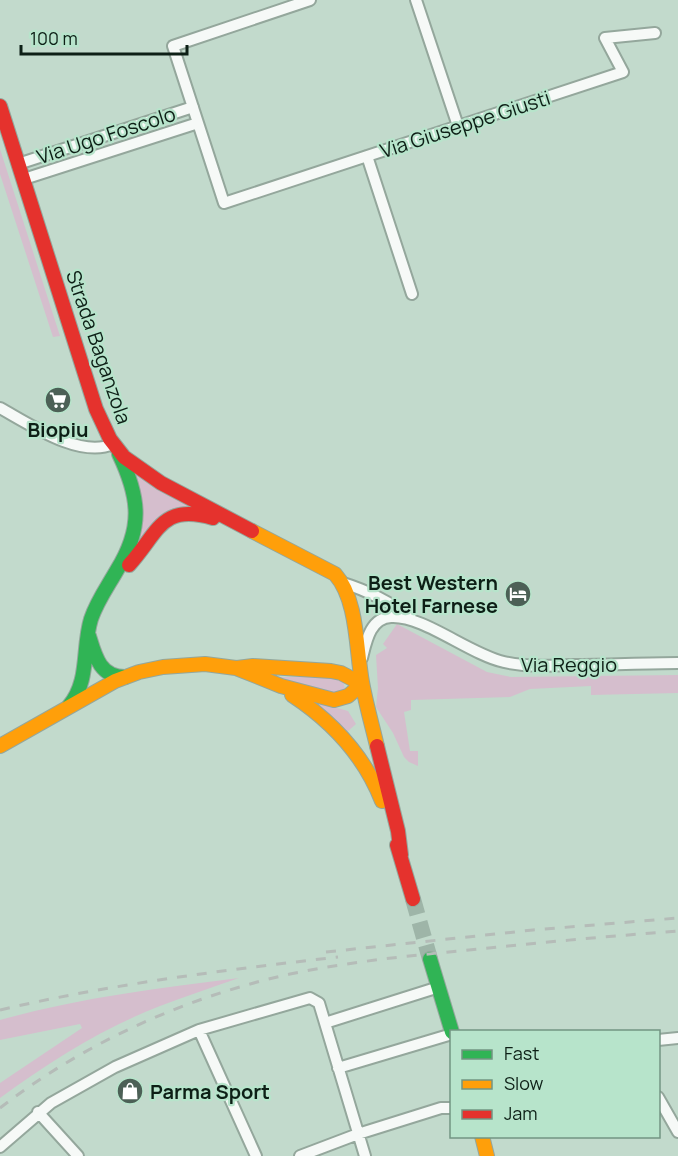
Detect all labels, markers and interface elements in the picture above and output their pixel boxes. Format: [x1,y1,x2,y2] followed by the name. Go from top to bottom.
[21,18,188,56] scale bar
[30,26,78,50] text: 100 m
[377,84,553,164] street label: Via Giuseppe Giusti
[33,100,179,170] street label: Via Ugo Foscolo
[60,267,138,427] street label: Strada Baganzola
[43,385,73,415] supermarket icon: Biopiu
[27,416,89,443] place label: Biopiu
[365,569,498,619] place label: Best Western Hotel Farnese
[503,579,533,609] hotel icon: Best Western Hotel Farnese
[521,651,617,678] street label: Via Reggio
[450,1030,660,1138] legend
[504,1041,539,1065] text: Fast
[504,1071,544,1095] text: Slow
[115,1076,145,1106] shop icon: Parma Sport
[150,1078,270,1105] place label: Parma Sport
[504,1101,538,1125] text: Jam

